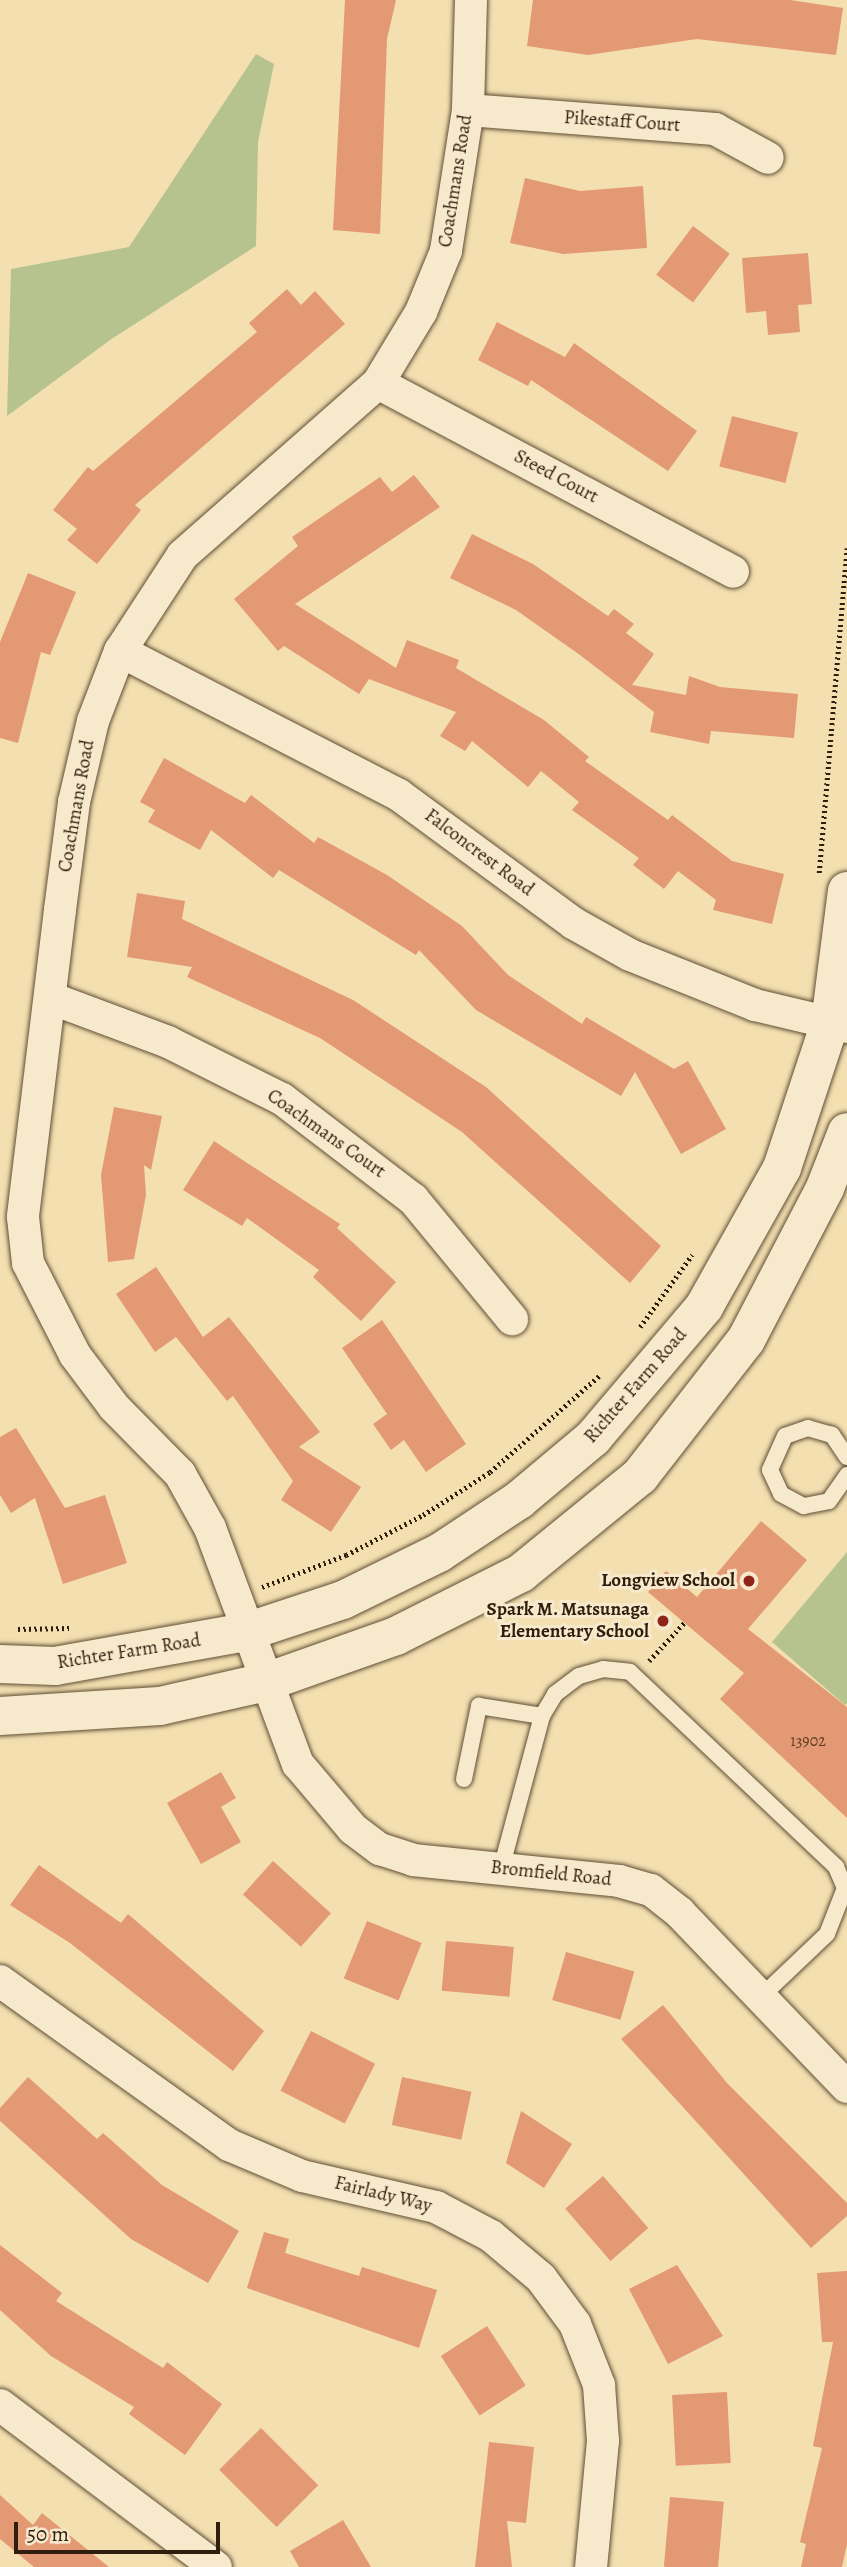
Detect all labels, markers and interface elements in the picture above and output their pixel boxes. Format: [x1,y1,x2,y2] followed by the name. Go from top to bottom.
[563,107,681,137] street label: Pikestaff Court
[434,113,478,249] street label: Coachmans Road
[510,445,602,509] street label: Steed Court
[54,738,100,874] street label: Coachmans Road
[420,804,538,902] street label: Falconcrest Road
[262,1085,390,1183] street label: Coachmans Court
[580,1324,692,1448] street label: Richter Farm Road
[601,1570,735,1592] place label: Longview School
[741,1573,757,1589] marker: Longview School
[486,1599,649,1643] place label: Spark M. Matsunaga Elementary School
[655,1613,671,1629] marker: Spark M. Matsunaga Elementary School
[56,1629,202,1675] street label: Richter Farm Road
[790,1731,826,1751] house number: 13902
[489,1856,613,1892] street label: Bromfield Road
[332,2172,434,2218] street label: Fairlady Way
[18,2508,224,2552] scale bar
[27,2520,69,2548] text: 50 m

